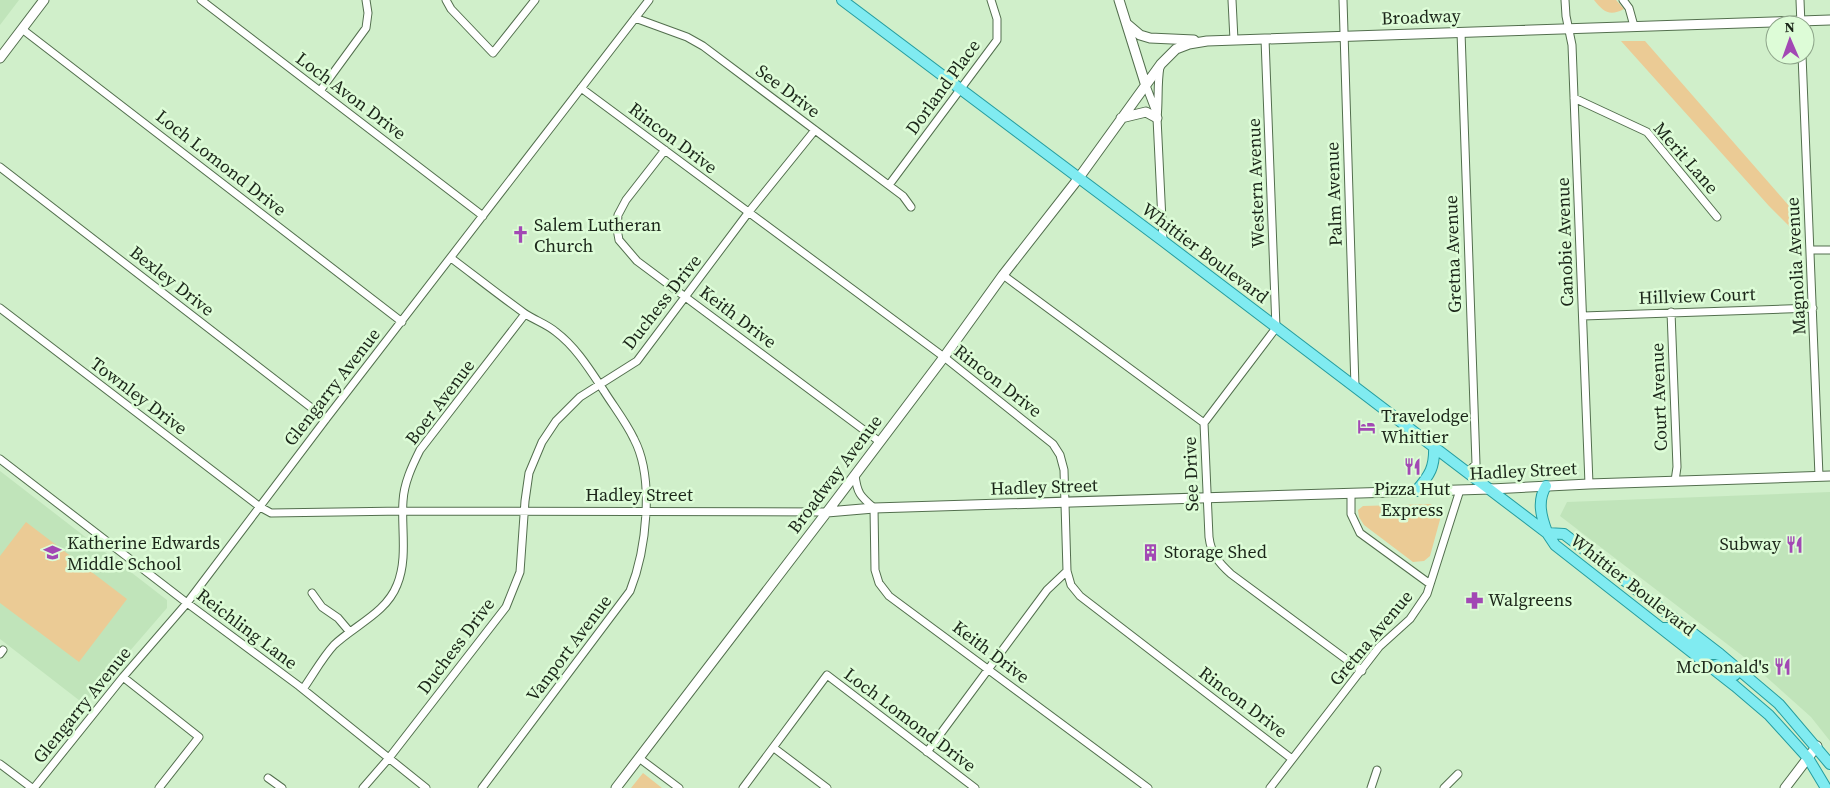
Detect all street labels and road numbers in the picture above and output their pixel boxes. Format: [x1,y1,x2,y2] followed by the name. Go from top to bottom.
[1381,3,1462,30] street label: Broadway
[899,34,986,140] street label: Dorland Place
[291,46,412,145] street label: Loch Avon Drive
[751,58,826,123] street label: See Drive
[624,96,723,179] street label: Rincon Drive
[151,104,292,222] street label: Loch Lomond Drive
[1648,116,1725,199] street label: Merit Lane
[1241,118,1270,248] street label: Western Avenue
[1319,141,1348,247] street label: Palm Avenue
[1550,177,1579,307] street label: Canobie Avenue
[1438,195,1467,313] street label: Gretna Avenue
[1779,196,1812,336] street label: Magnolia Avenue
[1137,197,1274,309] street label: Whittier Boulevard
[125,240,220,322] street label: Bexley Drive
[616,249,707,355] street label: Duchess Drive
[695,279,782,354] street label: Keith Drive
[1638,281,1756,310] street label: Hillview Court
[278,322,386,451] street label: Glengarry Avenue
[949,338,1047,423] street label: Rincon Drive
[1644,342,1673,452] street label: Court Avenue
[86,351,193,440] street label: Townley Drive
[399,354,480,450] street label: Boer Avenue
[782,409,888,538] street label: Broadway Avenue
[1177,436,1204,512] street label: See Drive
[1469,455,1577,486] street label: Hadley Street
[990,472,1098,501] street label: Hadley Street
[585,482,693,507] street label: Hadley Street
[1565,528,1701,642] street label: Whittier Boulevard
[192,582,303,675] street label: Reichling Lane
[1323,584,1418,691] street label: Gretna Avenue
[520,589,617,706] street label: Vanport Avenue
[411,592,500,699] street label: Duchess Drive
[948,614,1035,689] street label: Keith Drive
[27,641,137,768] street label: Glengarry Avenue
[1194,660,1293,743] street label: Rincon Drive
[839,662,982,778] street label: Loch Lomond Drive

